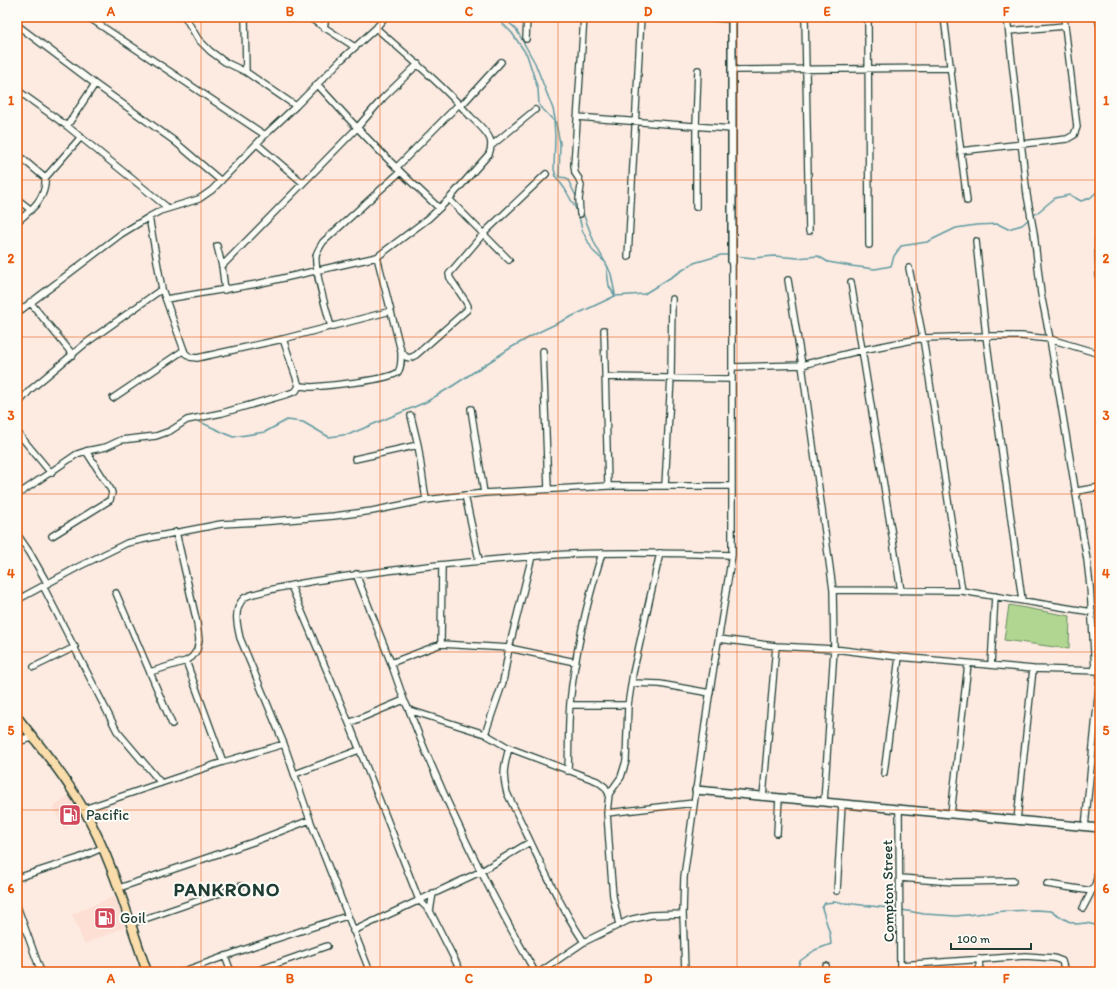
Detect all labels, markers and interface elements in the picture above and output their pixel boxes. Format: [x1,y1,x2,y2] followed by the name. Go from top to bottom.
[106,4,116,19] text: A
[286,4,295,19] text: B
[465,4,474,19] text: C
[644,4,653,19] text: D
[823,4,831,19] text: E
[1003,4,1010,19] text: F
[8,93,14,108] text: 1
[1103,93,1109,108] text: 1
[8,251,15,266] text: 2
[1103,251,1110,266] text: 2
[7,408,15,423] text: 3
[1102,408,1110,423] text: 3
[7,566,15,581] text: 4
[1102,566,1110,581] text: 4
[8,723,15,738] text: 5
[1103,723,1110,738] text: 5
[57,802,83,828] fuel station icon: Pacific
[86,806,129,824] place label: Pacific
[878,839,898,942] street label: Compton Street
[173,878,281,901] district label: PANKRONO
[8,881,15,896] text: 6
[1103,881,1110,896] text: 6
[92,905,118,931] fuel station icon: Goil
[120,909,147,927] place label: Goil
[951,925,1031,951] scale bar
[957,932,990,946] text: 100 m
[106,971,116,986] text: A
[286,971,295,986] text: B
[465,971,474,986] text: C
[644,971,653,986] text: D
[823,971,831,986] text: E
[1003,971,1010,986] text: F

